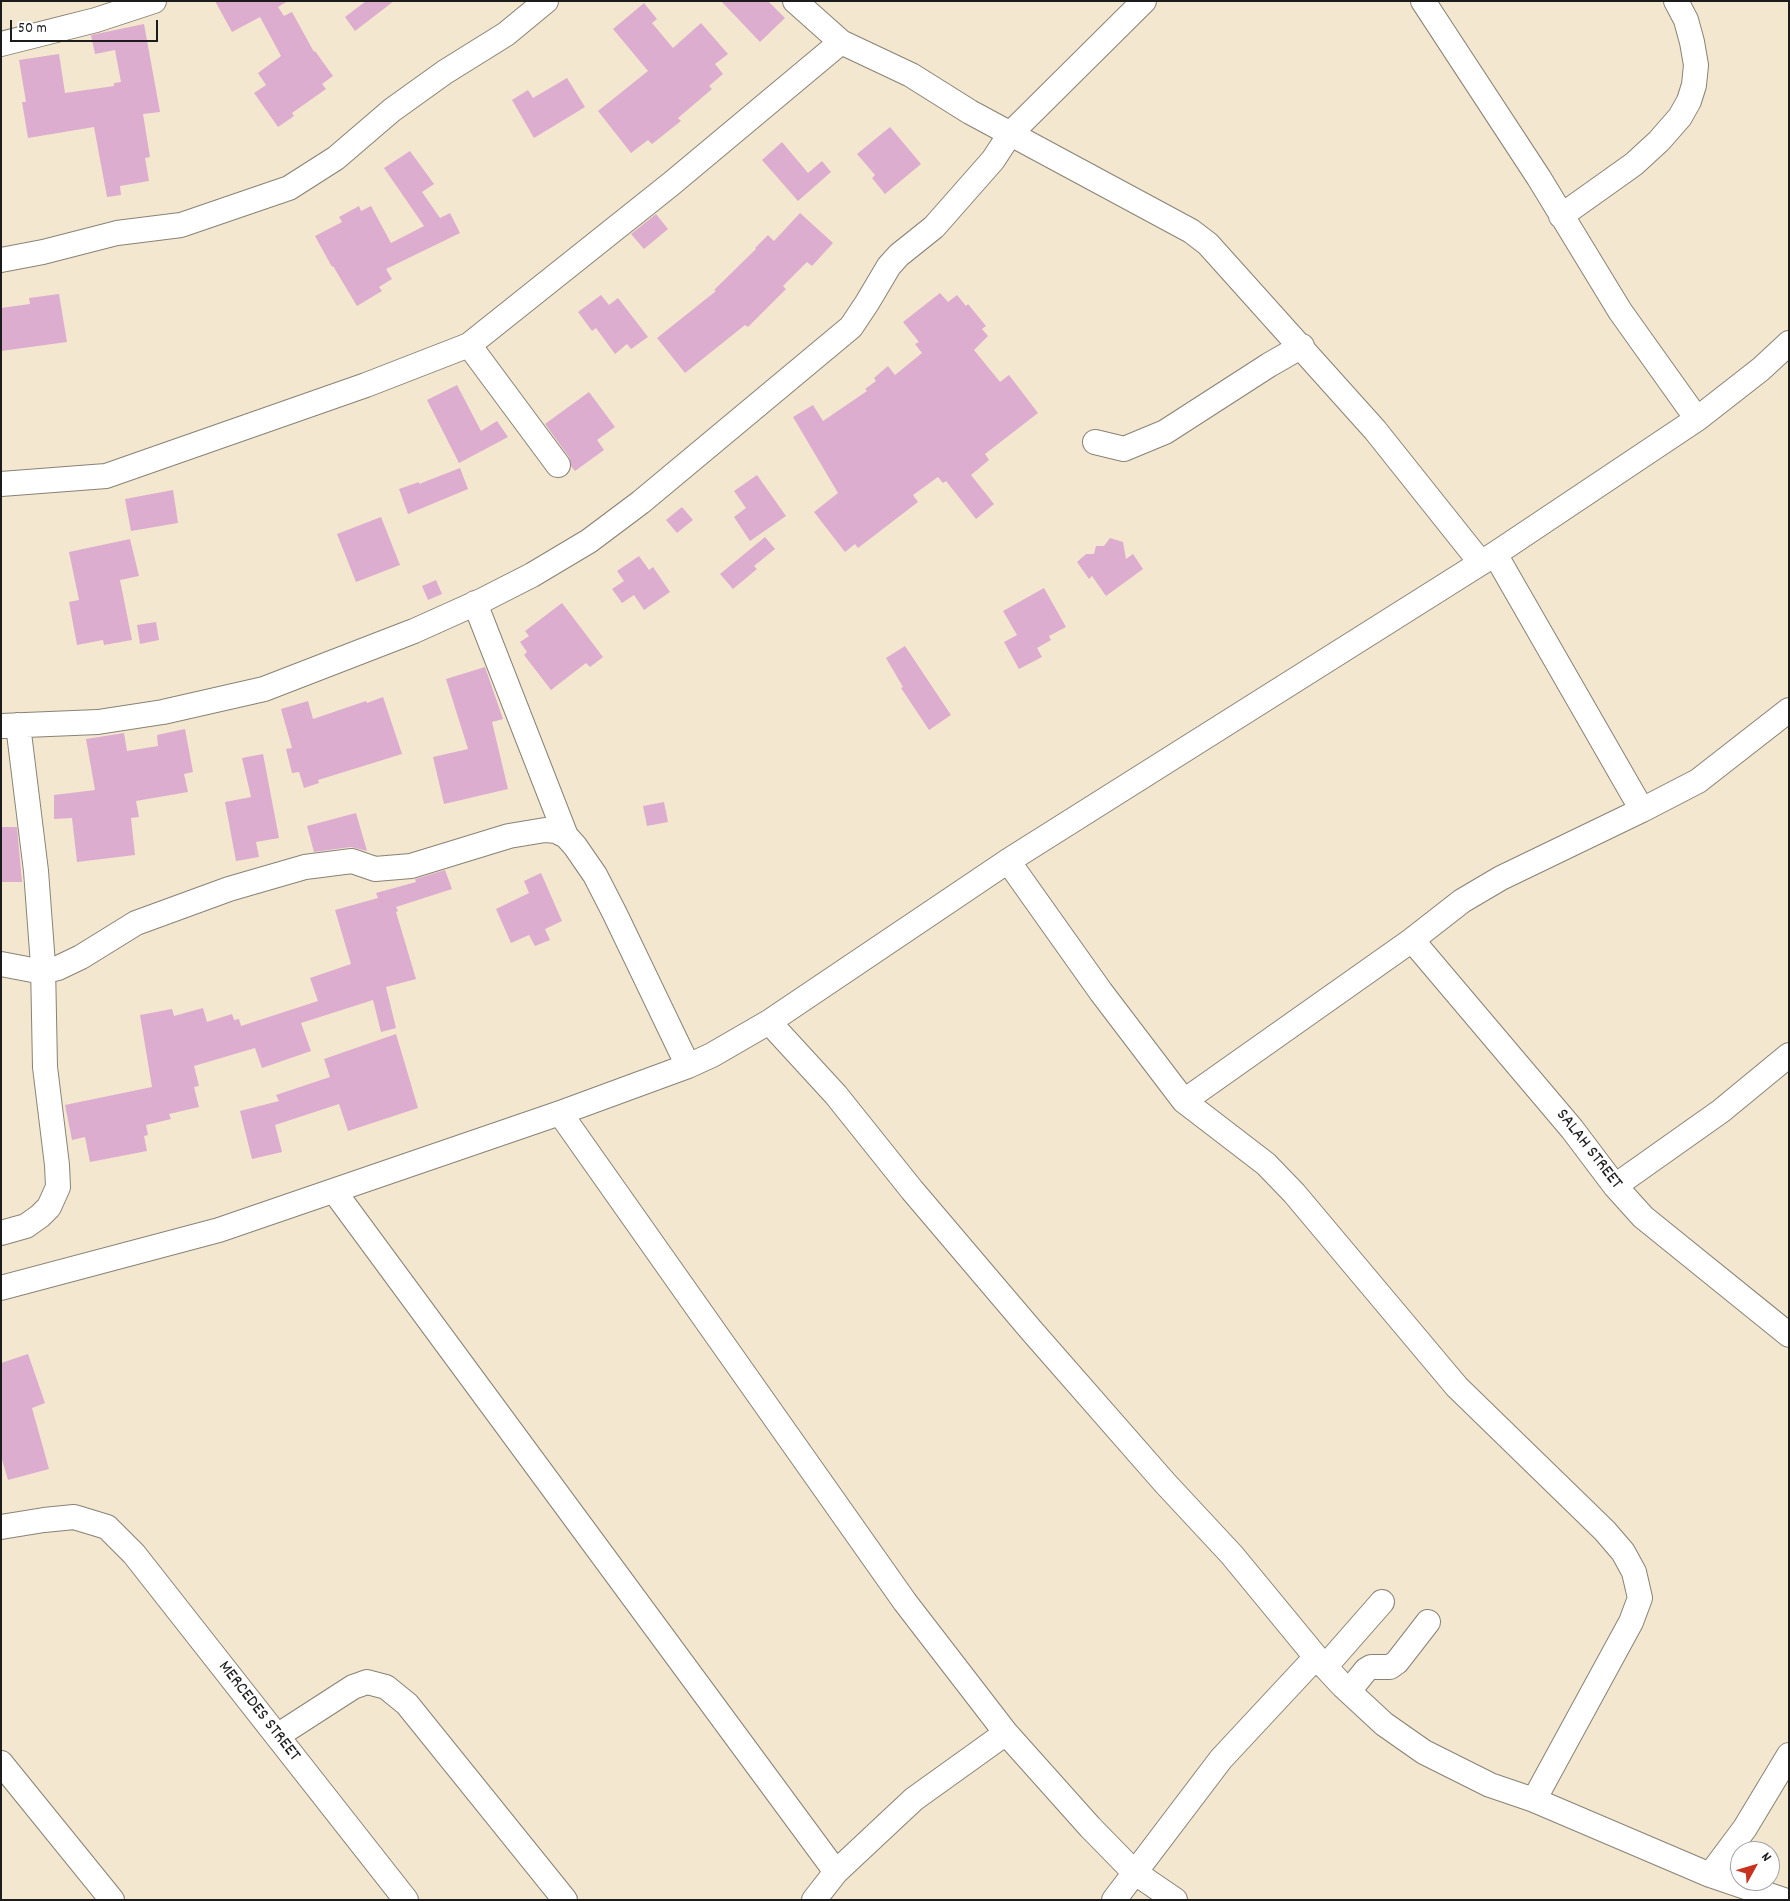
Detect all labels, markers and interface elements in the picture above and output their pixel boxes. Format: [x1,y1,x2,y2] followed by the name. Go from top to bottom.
[12,10,160,42] scale bar
[18,18,47,40] text: 50 m
[1550,1106,1626,1194] street label: SALAH STREET
[212,1657,304,1767] street label: MERCEDES STREET
[1730,1841,1780,1891] north arrow
[1756,1848,1776,1866] text: N

